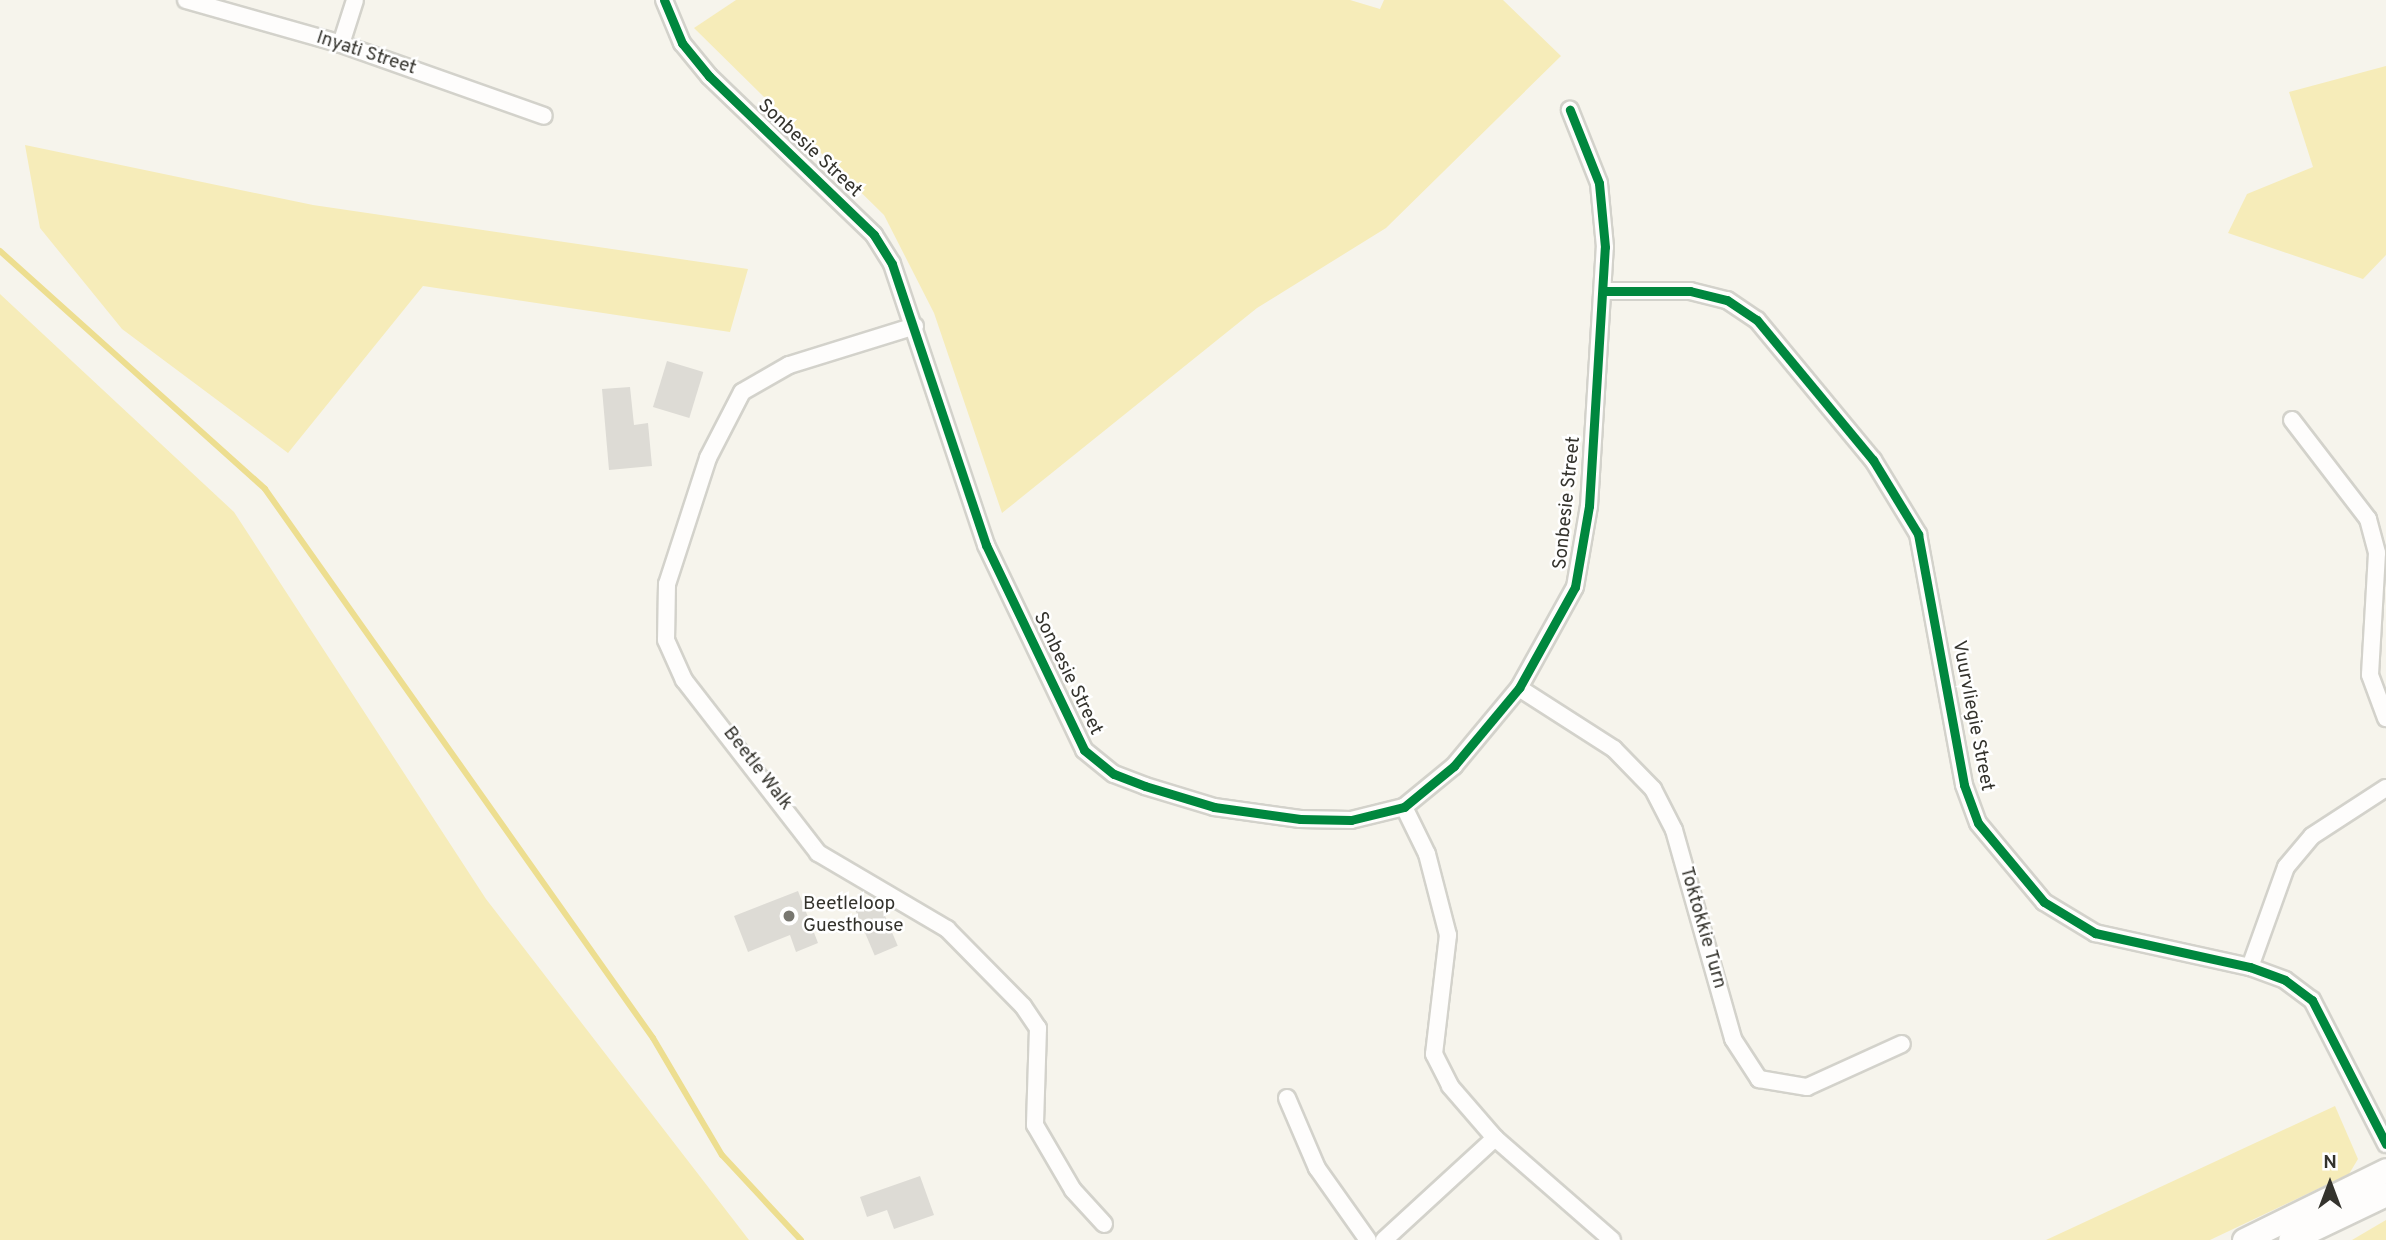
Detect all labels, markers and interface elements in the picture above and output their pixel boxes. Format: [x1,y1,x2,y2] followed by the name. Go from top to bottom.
[313,27,419,81] street label: Inyati Street
[752,95,866,203] street label: Sonbesie Street
[1550,435,1586,571] street label: Sonbesie Street
[1027,609,1107,739] street label: Sonbesie Street
[1946,639,1998,793] street label: Vuurvliegie Street
[717,722,797,816] street label: Beetle Walk
[1674,864,1730,992] street label: Toktokkie Turn
[803,894,903,938] place label: Beetleloop Guesthouse
[781,908,797,924] marker: Beetleloop Guesthouse
[2295,1149,2365,1219] north arrow
[2323,1151,2337,1175] text: N

